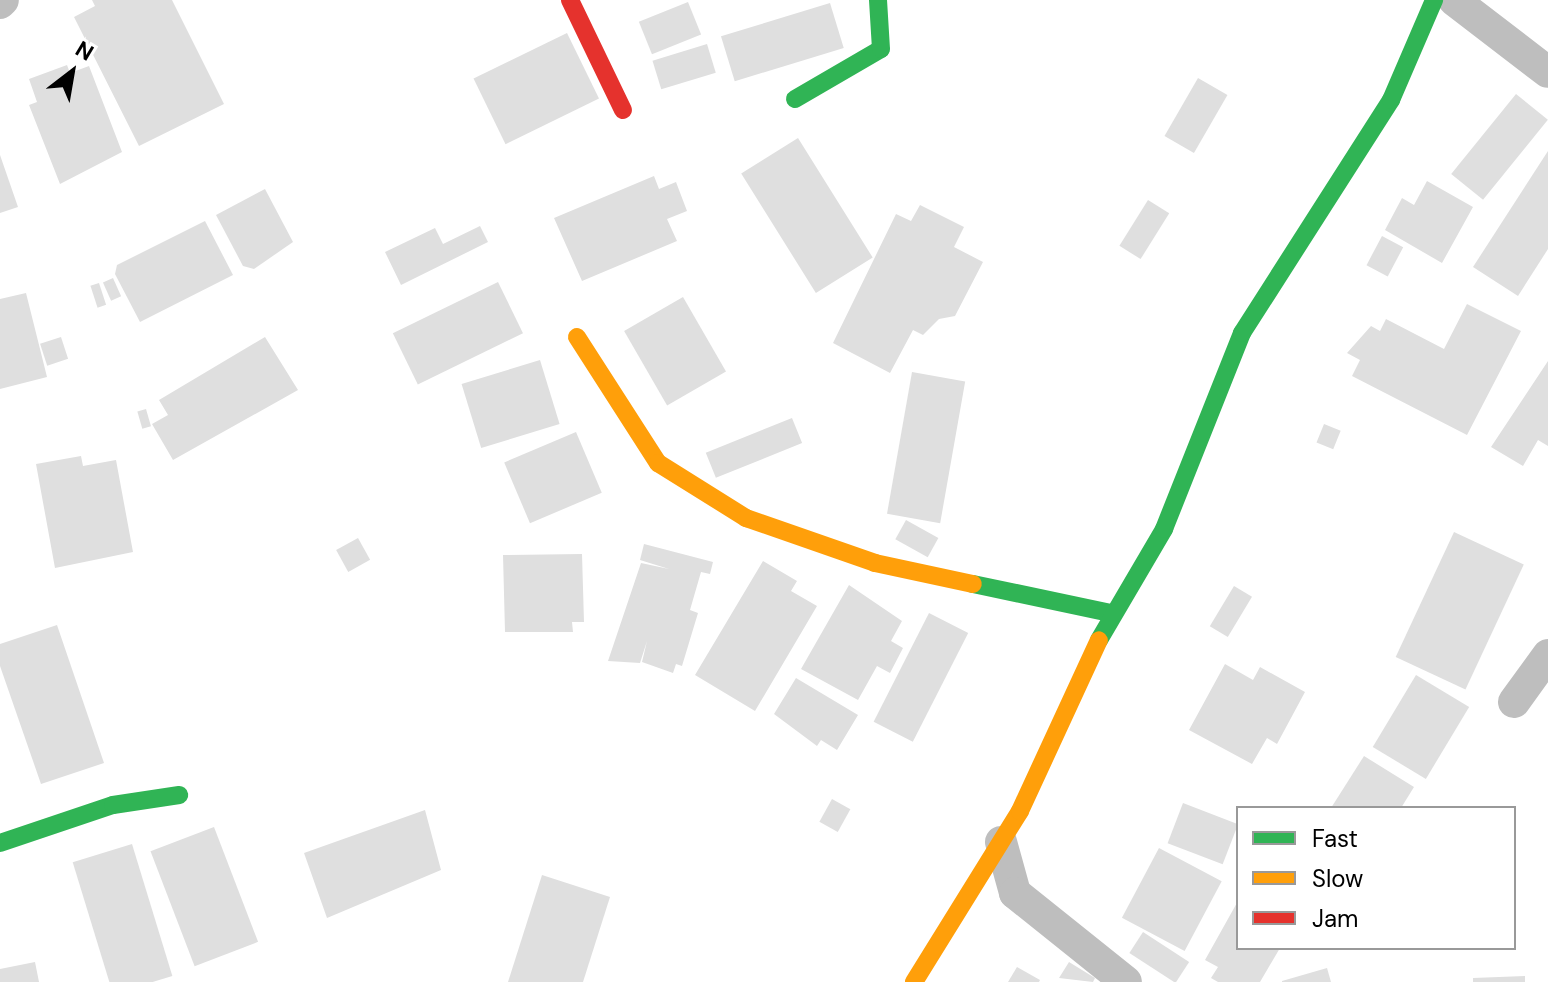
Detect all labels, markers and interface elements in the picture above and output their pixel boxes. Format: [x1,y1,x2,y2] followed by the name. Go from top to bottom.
[32,32,112,112] north arrow
[70,34,99,68] text: N
[1236,806,1516,950] legend
[1312,823,1358,854] text: Fast
[1312,863,1363,894] text: Slow
[1312,903,1358,934] text: Jam

